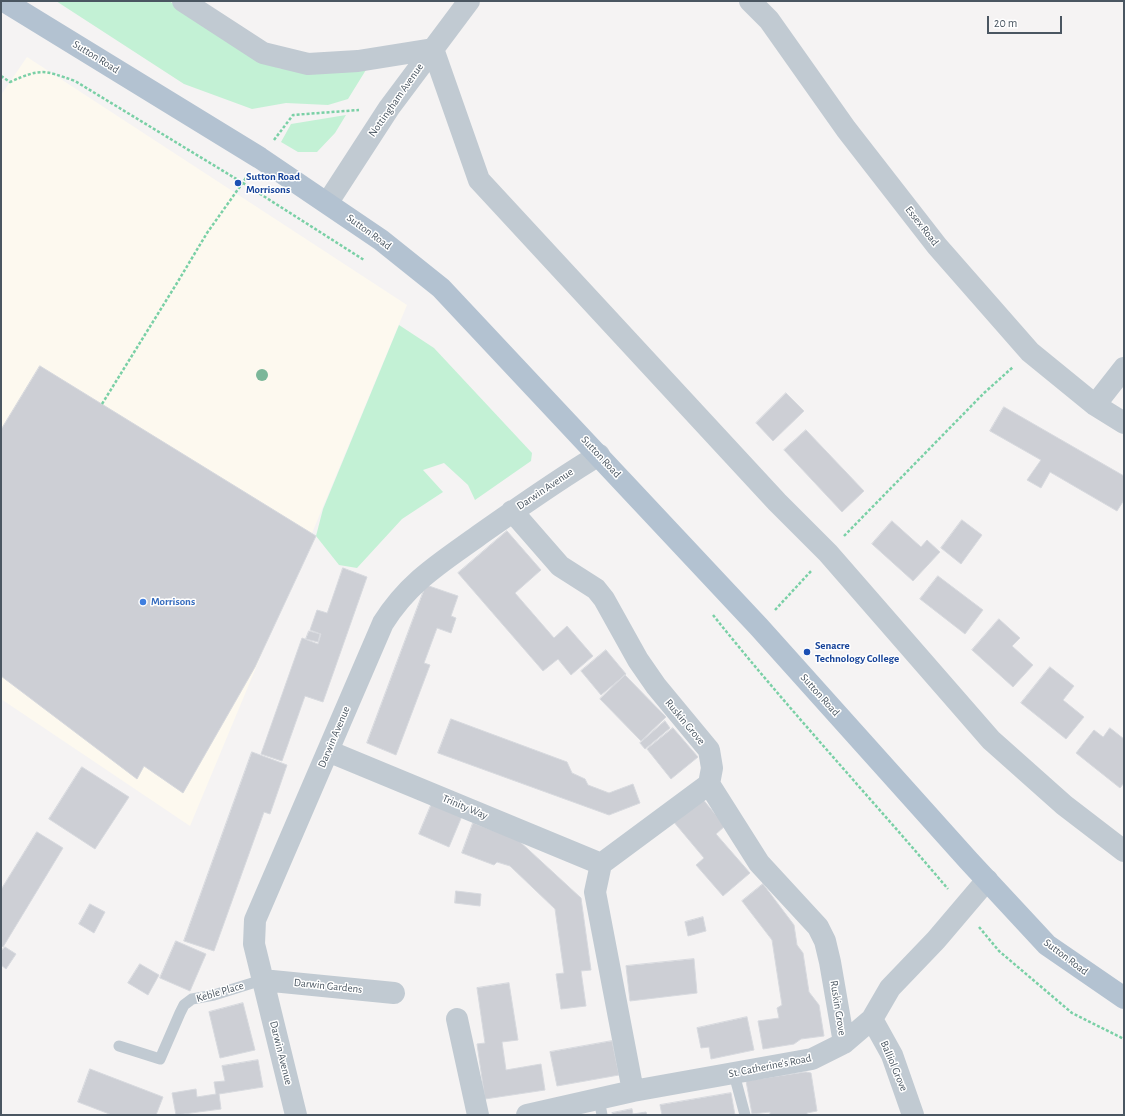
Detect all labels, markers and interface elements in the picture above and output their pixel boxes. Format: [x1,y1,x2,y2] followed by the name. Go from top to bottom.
[989,8,1064,34] scale bar
[994,17,1017,29] text: 20 m
[70,38,122,76] street label: Sutton Road
[366,61,426,139] street label: Nottingham Avenue
[246,170,300,196] place label: Sutton Road Morrisons
[233,178,243,188] marker: Sutton Road Morrisons
[902,203,942,249] street label: Essex Road
[344,211,394,253] street label: Sutton Road
[578,433,624,481] street label: Sutton Road
[514,465,576,513] street label: Darwin Avenue
[151,595,195,609] place label: Morrisons
[138,597,148,607] marker: Morrisons
[815,639,899,665] place label: Senacre Technology College
[802,647,812,657] marker: Senacre Technology College
[798,671,842,719] street label: Sutton Road
[662,697,708,747] street label: Ruskin Grove
[315,704,353,770] street label: Darwin Avenue
[440,792,490,822] street label: Trinity Way
[1041,936,1091,978] street label: Sutton Road
[293,976,363,996] street label: Darwin Gardens
[195,979,245,1005] street label: Keble Place
[827,980,849,1036] street label: Ruskin Grove
[267,1020,295,1086] street label: Darwin Avenue
[877,1039,911,1093] street label: Balliol Grove
[727,1051,813,1081] street label: St. Catherine's Road

